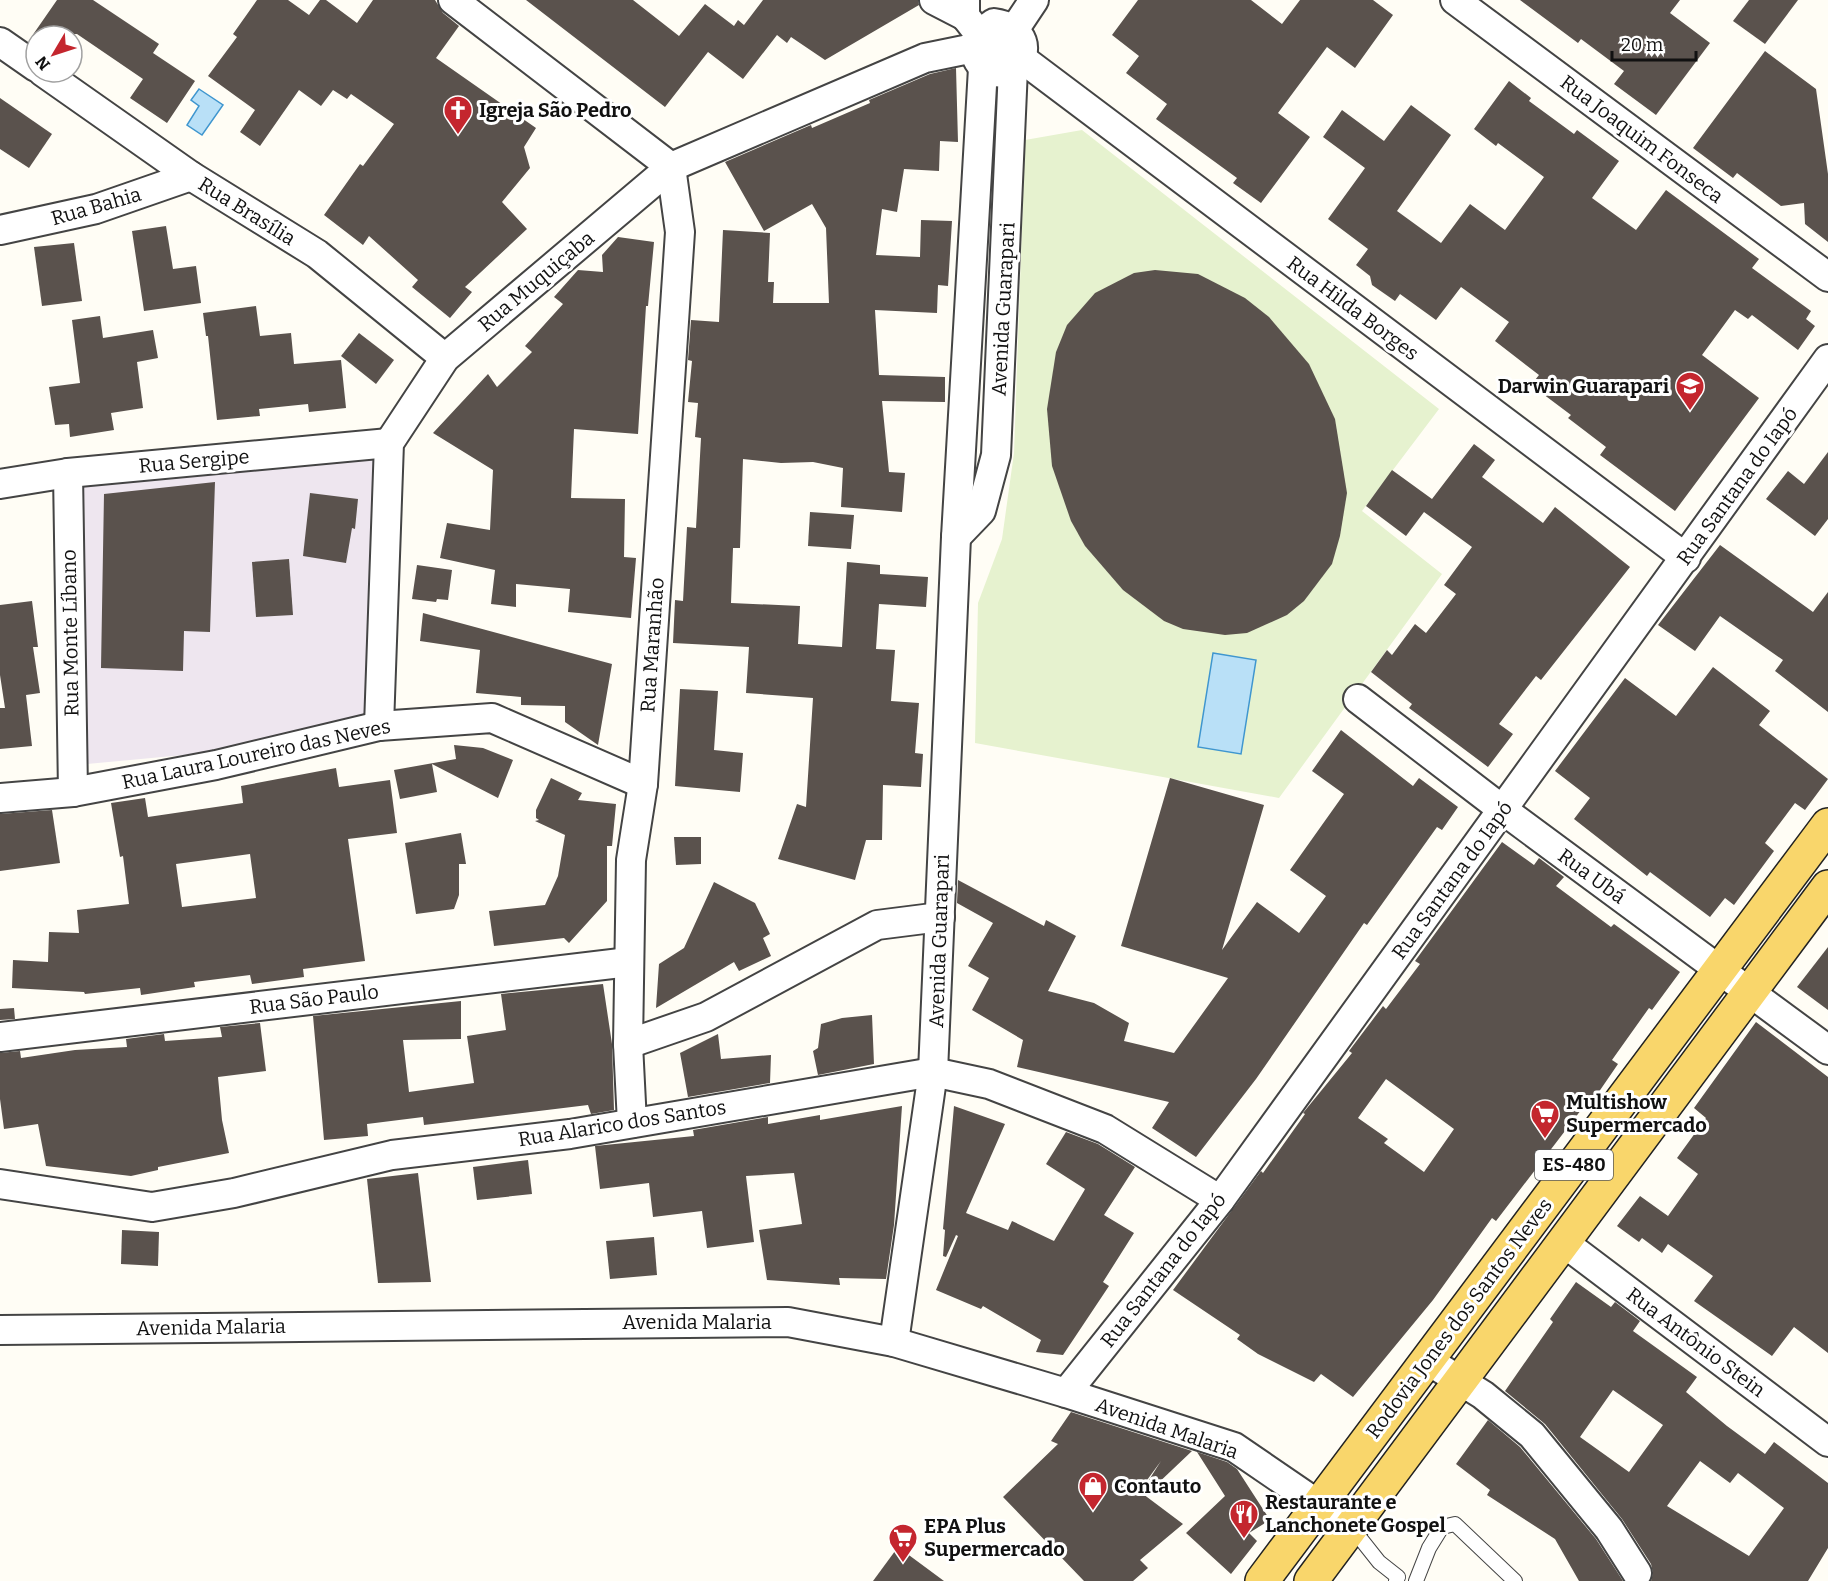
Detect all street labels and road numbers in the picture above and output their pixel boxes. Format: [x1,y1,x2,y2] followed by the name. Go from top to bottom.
[1556,70,1728,208] street label: Rua Joaquim Fonseca
[194,172,300,250] street label: Rua Brasília
[48,182,144,230] street label: Rua Bahia
[986,222,1020,396] street label: Avenida Guarapari
[473,226,599,336] street label: Rua Muquiçaba
[1283,251,1423,365] street label: Rua Hilda Borges
[1672,402,1802,570] street label: Rua Santana do Iapó
[138,444,250,478] street label: Rua Sergipe
[57,549,83,717] street label: Rua Monte Líbano
[635,577,669,713] street label: Rua Maranhão
[119,714,393,794] street label: Rua Laura Loureiro das Neves
[1387,796,1517,964] street label: Rua Santana do Iapó
[1553,843,1631,909] street label: Rua Ubá
[924,854,954,1028] street label: Avenida Guarapari
[248,979,380,1019] street label: Rua São Paulo
[516,1095,728,1151] street label: Rua Alarico dos Santos
[1535,1150,1613,1180] road number: ES-480
[1095,1188,1231,1352] street label: Rua Santana do Iapó
[1361,1193,1557,1443] street label: Rodovia Jones dos Santos Neves
[1622,1282,1770,1402] street label: Rua Antônio Stein
[622,1310,772,1334] street label: Avenida Malaria
[136,1314,286,1340] street label: Avenida Malaria
[1092,1392,1242,1464] street label: Avenida Malaria

